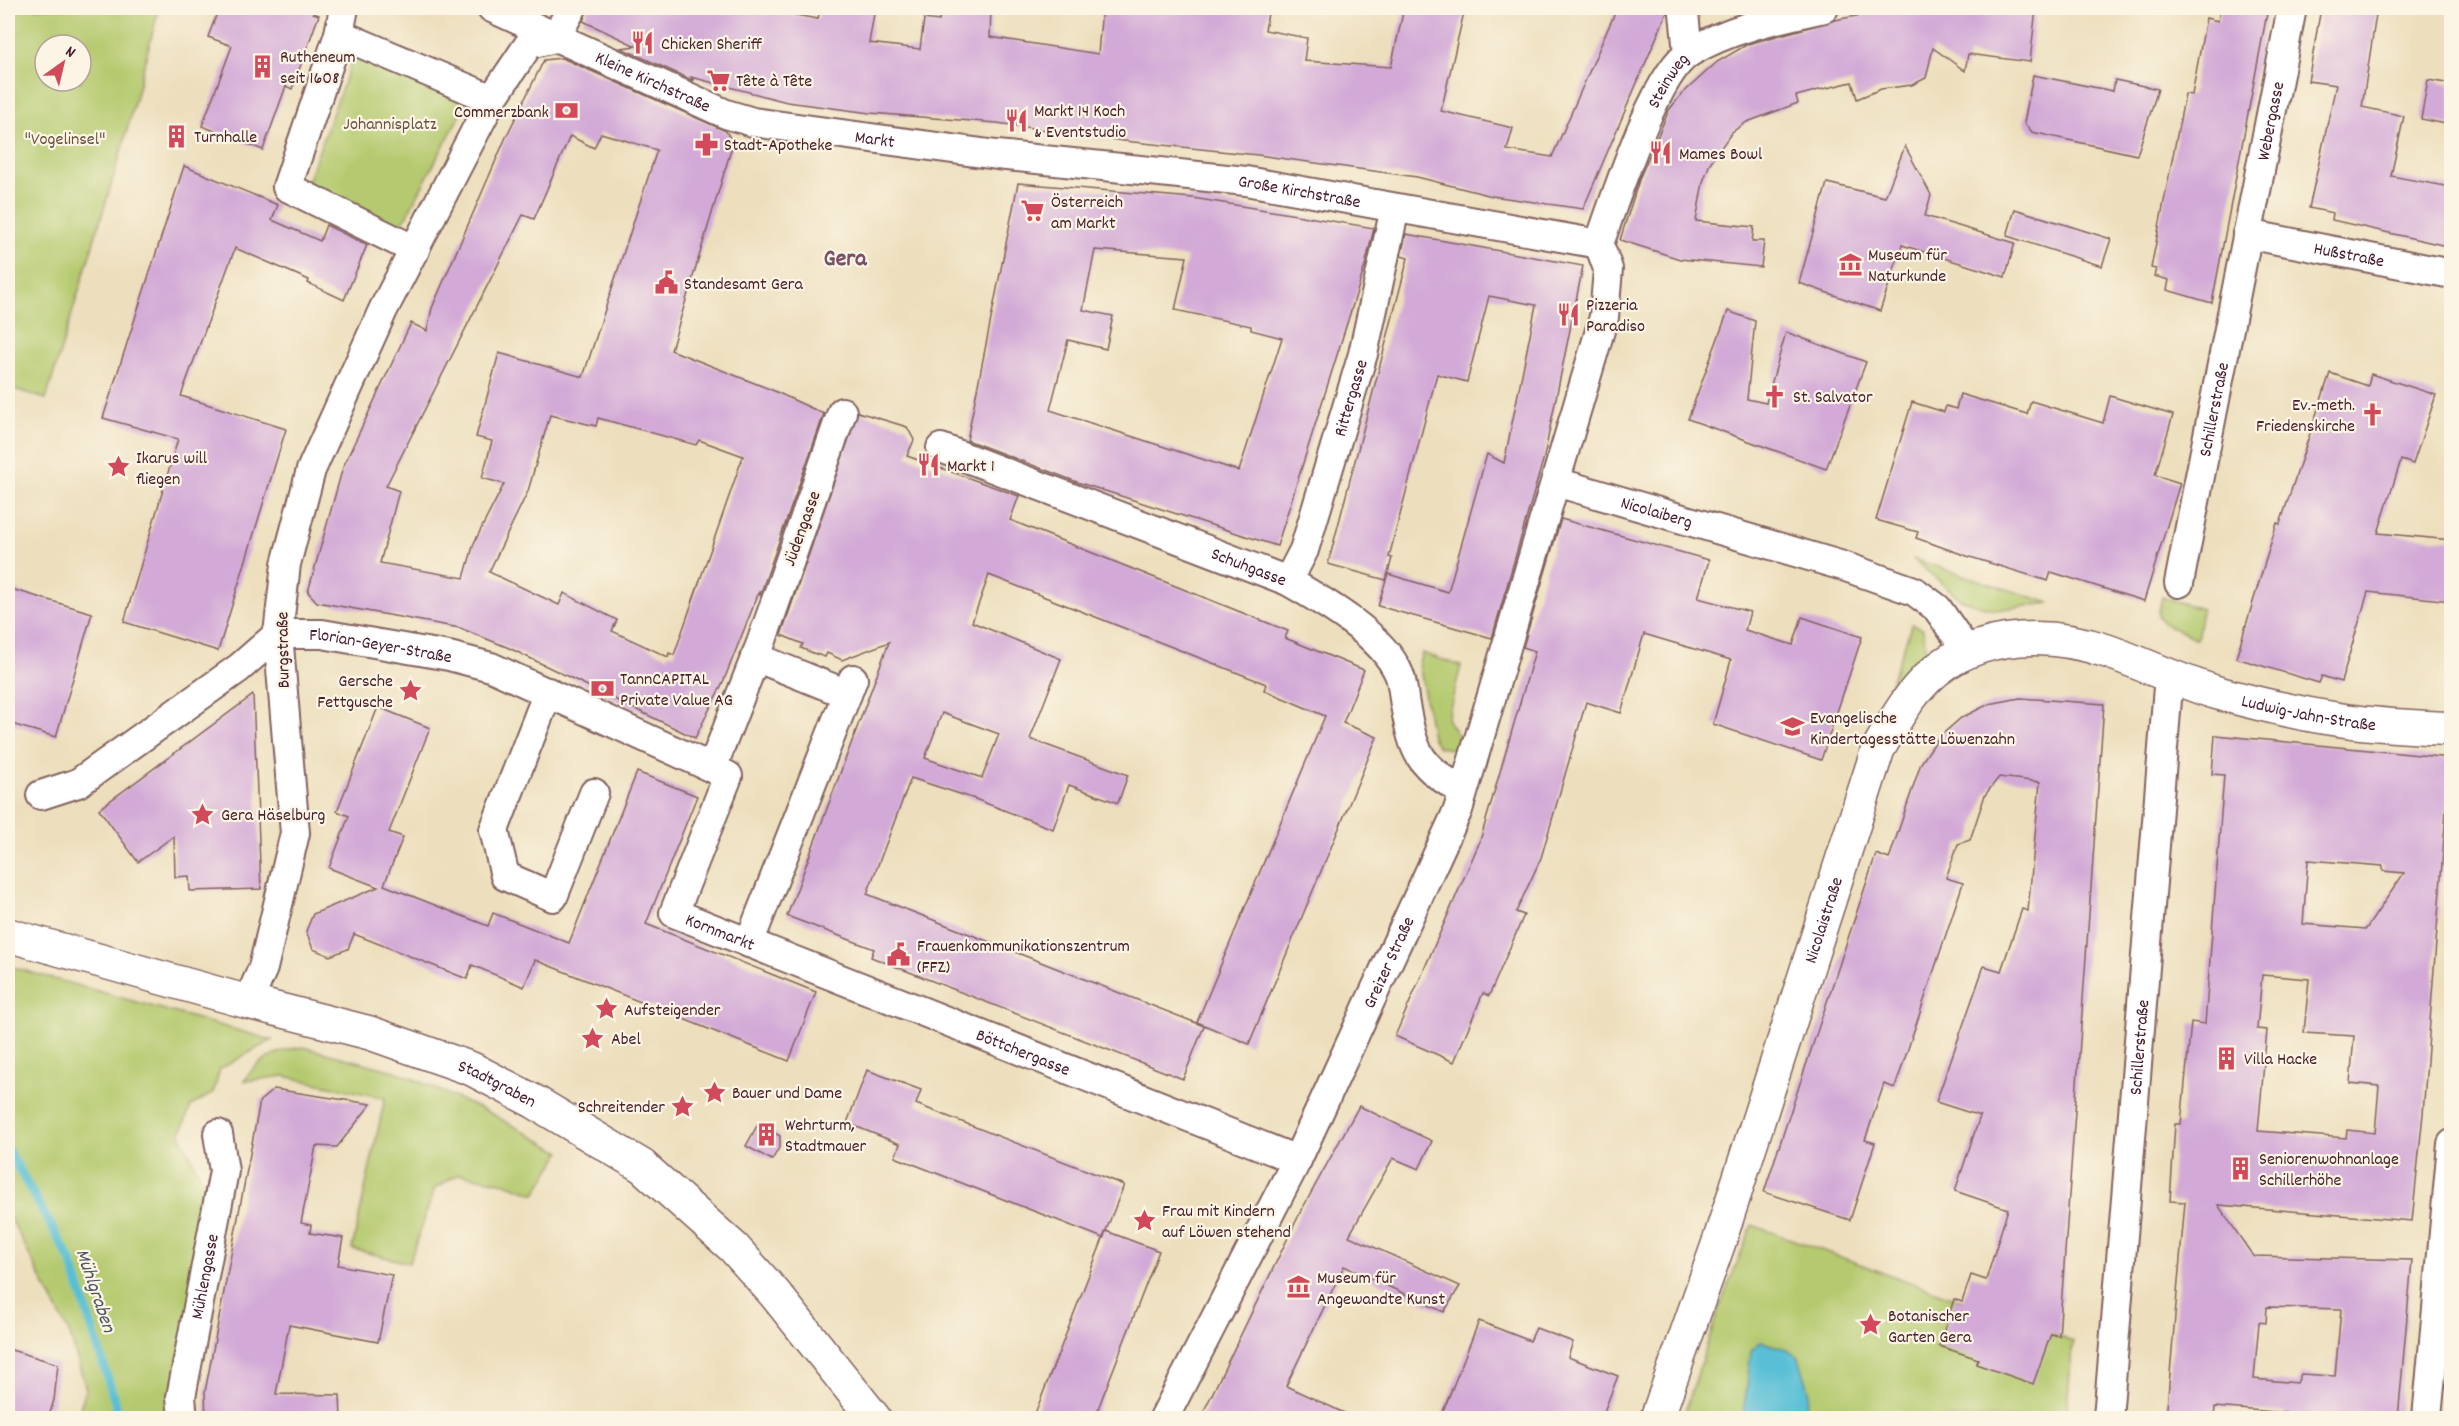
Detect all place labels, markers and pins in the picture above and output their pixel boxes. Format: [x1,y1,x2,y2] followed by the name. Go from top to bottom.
[630,30,656,56] restaurant icon: Chicken Sheriff
[661,33,763,58] place label: Chicken Sheriff
[280,46,356,92] place label: Rutheneum seit 1608
[249,53,275,79] building icon: Rutheneum seit 1608
[705,67,731,93] supermarket icon: Tête à Tête
[736,70,812,95] place label: Tête à Tête
[554,98,580,124] bank icon: Commerzbank
[1034,100,1126,146] place label: Markt 14 Koch & Eventstudio
[454,101,549,126] place label: Commerzbank
[1003,107,1029,133] restaurant icon: Markt 14 Koch & Eventstudio
[163,123,189,149] building icon: Turnhalle
[194,126,257,151] place label: Turnhalle
[693,131,719,157] pharmacy icon: Stadt-Apotheke
[724,134,833,159] place label: Stadt-Apotheke
[1648,140,1674,166] restaurant icon: Mames Bowl
[1679,143,1763,168] place label: Mames Bowl
[1051,191,1123,237] place label: Österreich am Markt
[1020,198,1046,224] supermarket icon: Österreich am Markt
[1868,244,1947,290] place label: Museum für Naturkunde
[1837,251,1863,277] museum icon: Museum für Naturkunde
[653,270,679,296] public building icon: Standesamt Gera
[684,273,804,298] place label: Standesamt Gera
[1586,294,1645,340] place label: Pizzeria Paradiso
[1555,301,1581,327] restaurant icon: Pizzeria Paradiso
[1762,383,1788,409] church icon: St. Salvator
[1793,386,1873,411] place label: St. Salvator
[2256,394,2355,440] place label: Ev.-meth. Friedenskirche
[2360,401,2386,427] church icon: Ev.-meth. Friedenskirche
[136,447,208,493] place label: Ikarus will fliegen
[916,452,942,478] restaurant icon: Markt 1
[105,454,131,480] place icon: Ikarus will fliegen
[947,455,995,480] place label: Markt 1
[620,668,733,714] place label: TannCAPITAL Private Value AG
[317,670,393,716] place label: Gersche Fettgusche
[589,675,615,701] bank icon: TannCAPITAL Private Value AG
[398,677,424,703] place icon: Gersche Fettgusche
[1810,707,2015,753] place label: Evangelische Kindertagesstätte Löwenzahn
[1779,714,1805,740] school or university icon: Evangelische Kindertagesstätte Löwenzahn
[190,801,216,827] place icon: Gera Häselburg
[221,804,325,829] place label: Gera Häselburg
[917,935,1130,981] place label: Frauenkommunikationszentrum (FFZ)
[886,942,912,968] public building icon: Frauenkommunikationszentrum (FFZ)
[593,996,619,1022] place icon: Aufsteigender
[624,999,721,1024] place label: Aufsteigender
[580,1025,606,1051] place icon: Abel
[611,1028,642,1053] place label: Abel
[2213,1045,2239,1071] building icon: Villa Hacke
[2244,1048,2317,1073] place label: Villa Hacke
[701,1079,727,1105] place icon: Bauer und Dame
[732,1082,842,1107] place label: Bauer und Dame
[670,1093,696,1119] place icon: Schreitender
[578,1096,665,1121] place label: Schreitender
[785,1114,867,1160] place label: Wehrturm, Stadtmauer
[754,1121,780,1147] building icon: Wehrturm, Stadtmauer
[2259,1148,2399,1194] place label: Seniorenwohnanlage Schillerhöhe
[2228,1155,2254,1181] building icon: Seniorenwohnanlage Schillerhöhe
[1162,1200,1291,1246] place label: Frau mit Kindern auf Löwen stehend
[1131,1207,1157,1233] place icon: Frau mit Kindern auf Löwen stehend
[1317,1267,1445,1313] place label: Museum für Angewandte Kunst
[1286,1274,1312,1300] museum icon: Museum für Angewandte Kunst
[1888,1305,1972,1351] place label: Botanischer Garten Gera
[1857,1312,1883,1338] place icon: Botanischer Garten Gera

